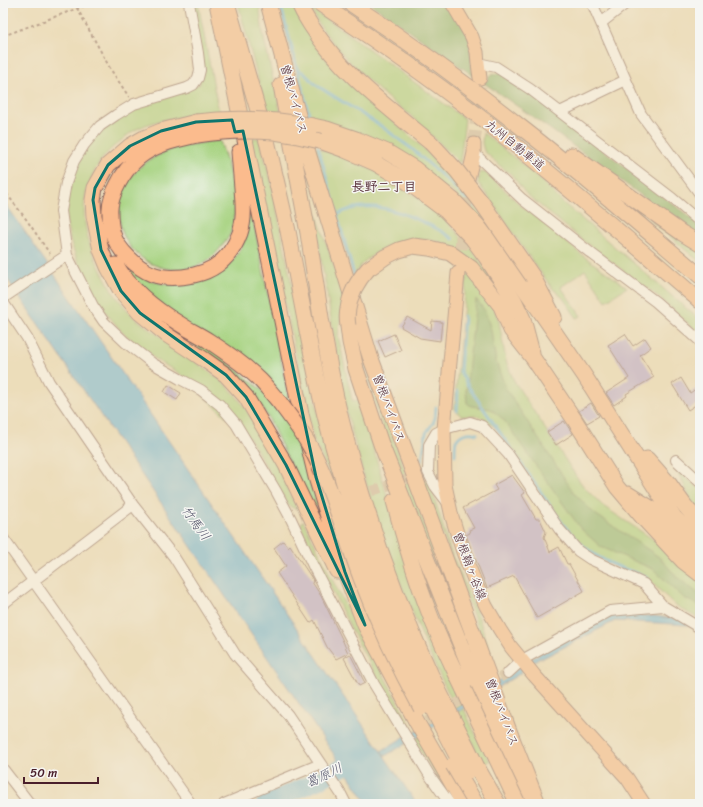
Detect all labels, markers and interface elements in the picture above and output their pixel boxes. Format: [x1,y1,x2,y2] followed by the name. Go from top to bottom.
[274,61,314,137] street label: 曽根バイパス
[480,114,550,176] street label: 九州自動車道
[351,175,417,198] district label: 長野二丁目
[366,371,412,445] street label: 曽根バイパス
[175,500,217,546] water label: 竹馬川
[447,528,493,604] street label: 曽根鞘ヶ谷線
[479,675,525,749] street label: 曽根バイパス
[301,756,347,794] water label: 葛原川
[24,759,98,785] scale bar
[30,762,57,784] text: 50 m

